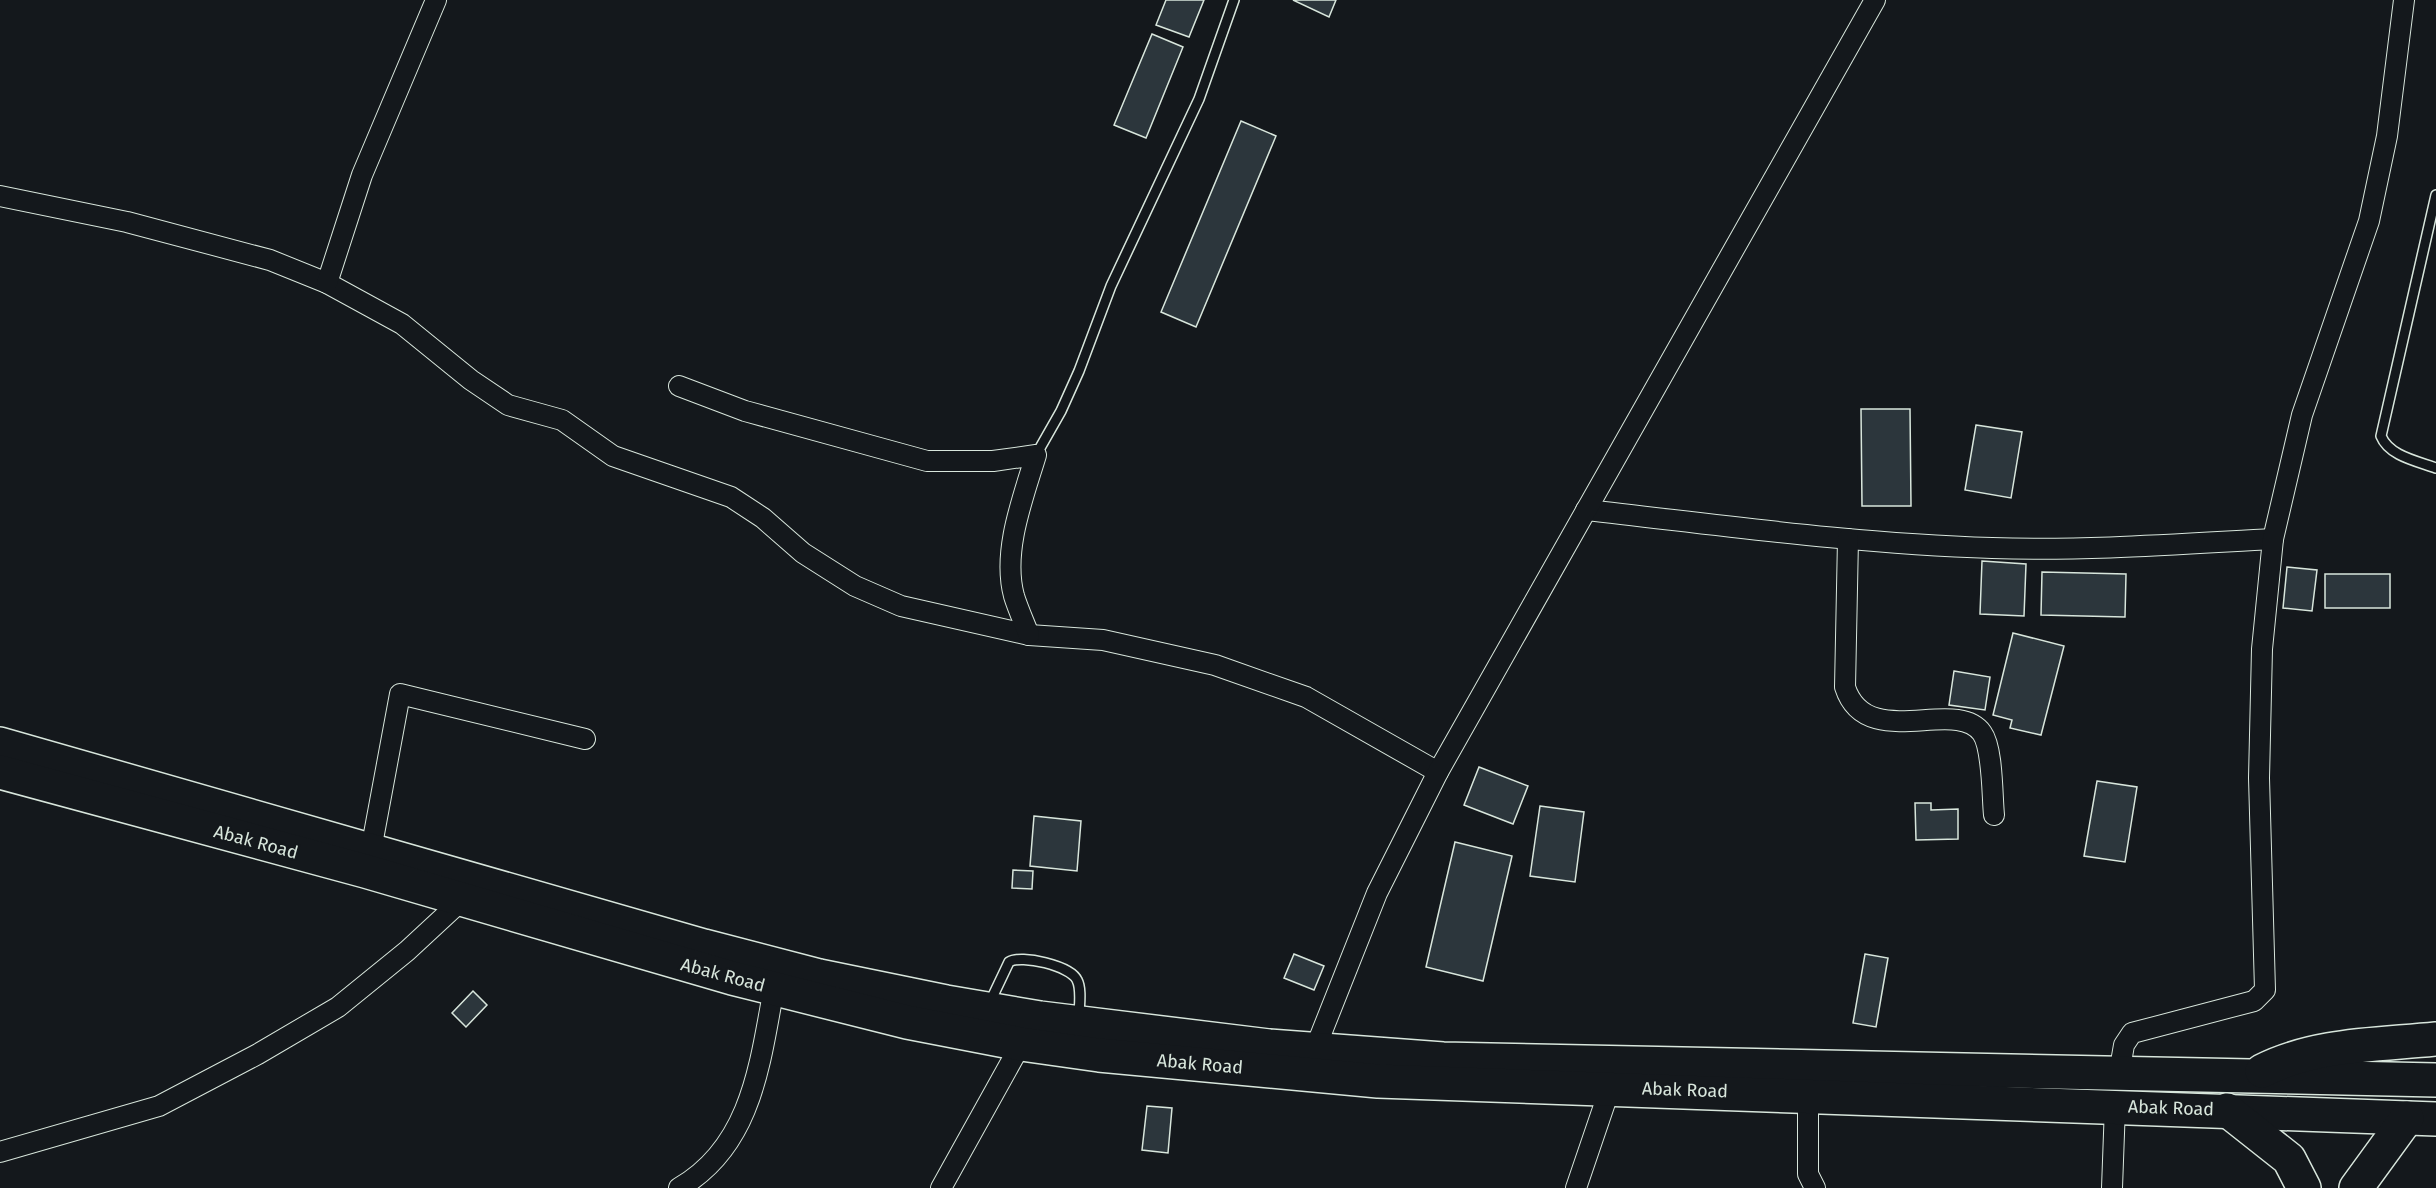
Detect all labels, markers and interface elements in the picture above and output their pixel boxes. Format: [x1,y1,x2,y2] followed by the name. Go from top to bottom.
[212,820,300,864] street label: Abak Road
[679,953,767,997] street label: Abak Road
[1156,1049,1244,1079] street label: Abak Road
[1642,1078,1728,1102] street label: Abak Road
[2128,1096,2214,1120] street label: Abak Road

